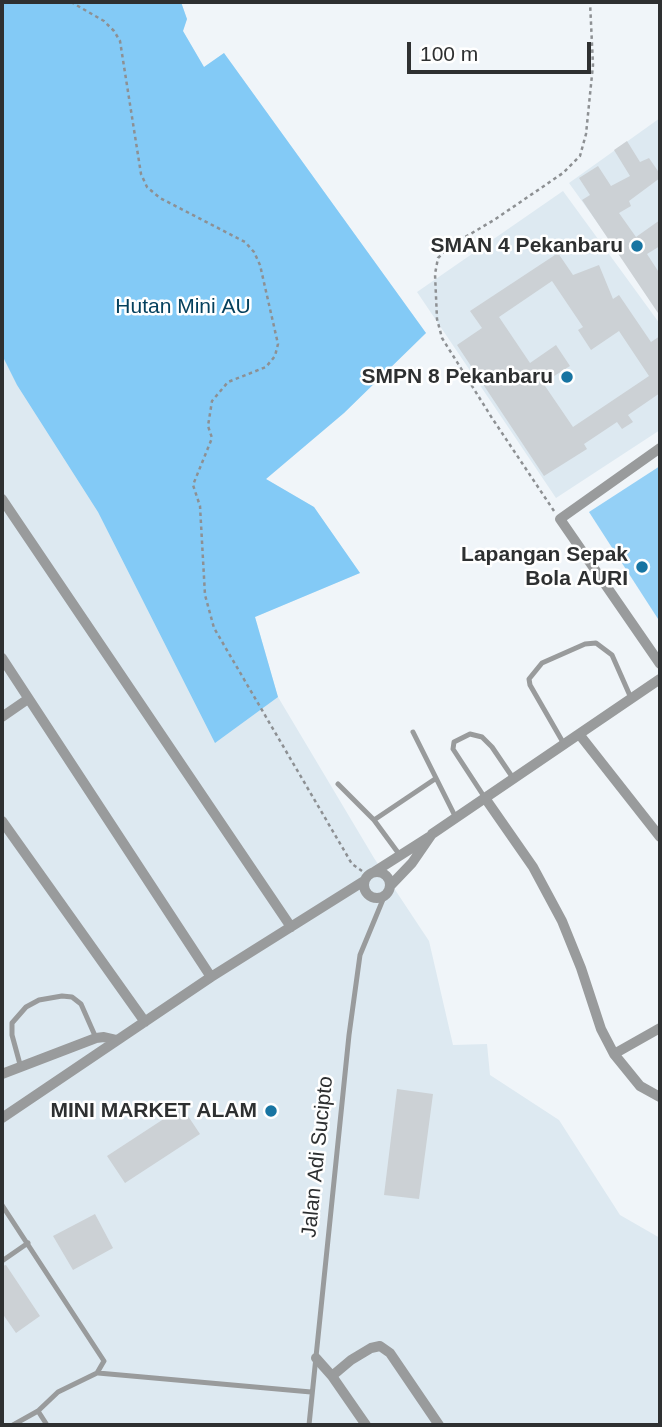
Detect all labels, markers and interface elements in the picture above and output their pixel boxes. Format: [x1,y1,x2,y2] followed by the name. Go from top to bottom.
[410,28,594,72] scale bar
[420,42,478,65] text: 100 m
[430,233,623,259] place label: SMAN 4 Pekanbaru
[629,238,645,254] marker: SMAN 4 Pekanbaru
[115,294,251,320] park label: Hutan Mini AU
[362,364,553,390] place label: SMPN 8 Pekanbaru
[559,369,575,385] marker: SMPN 8 Pekanbaru
[461,542,628,592] place label: Lapangan Sepak Bola AURI
[634,559,650,575] marker: Lapangan Sepak Bola AURI
[297,1075,339,1239] street label: Jalan Adi Sucipto
[51,1098,257,1124] place label: MINI MARKET ALAM
[263,1103,279,1119] marker: MINI MARKET ALAM

